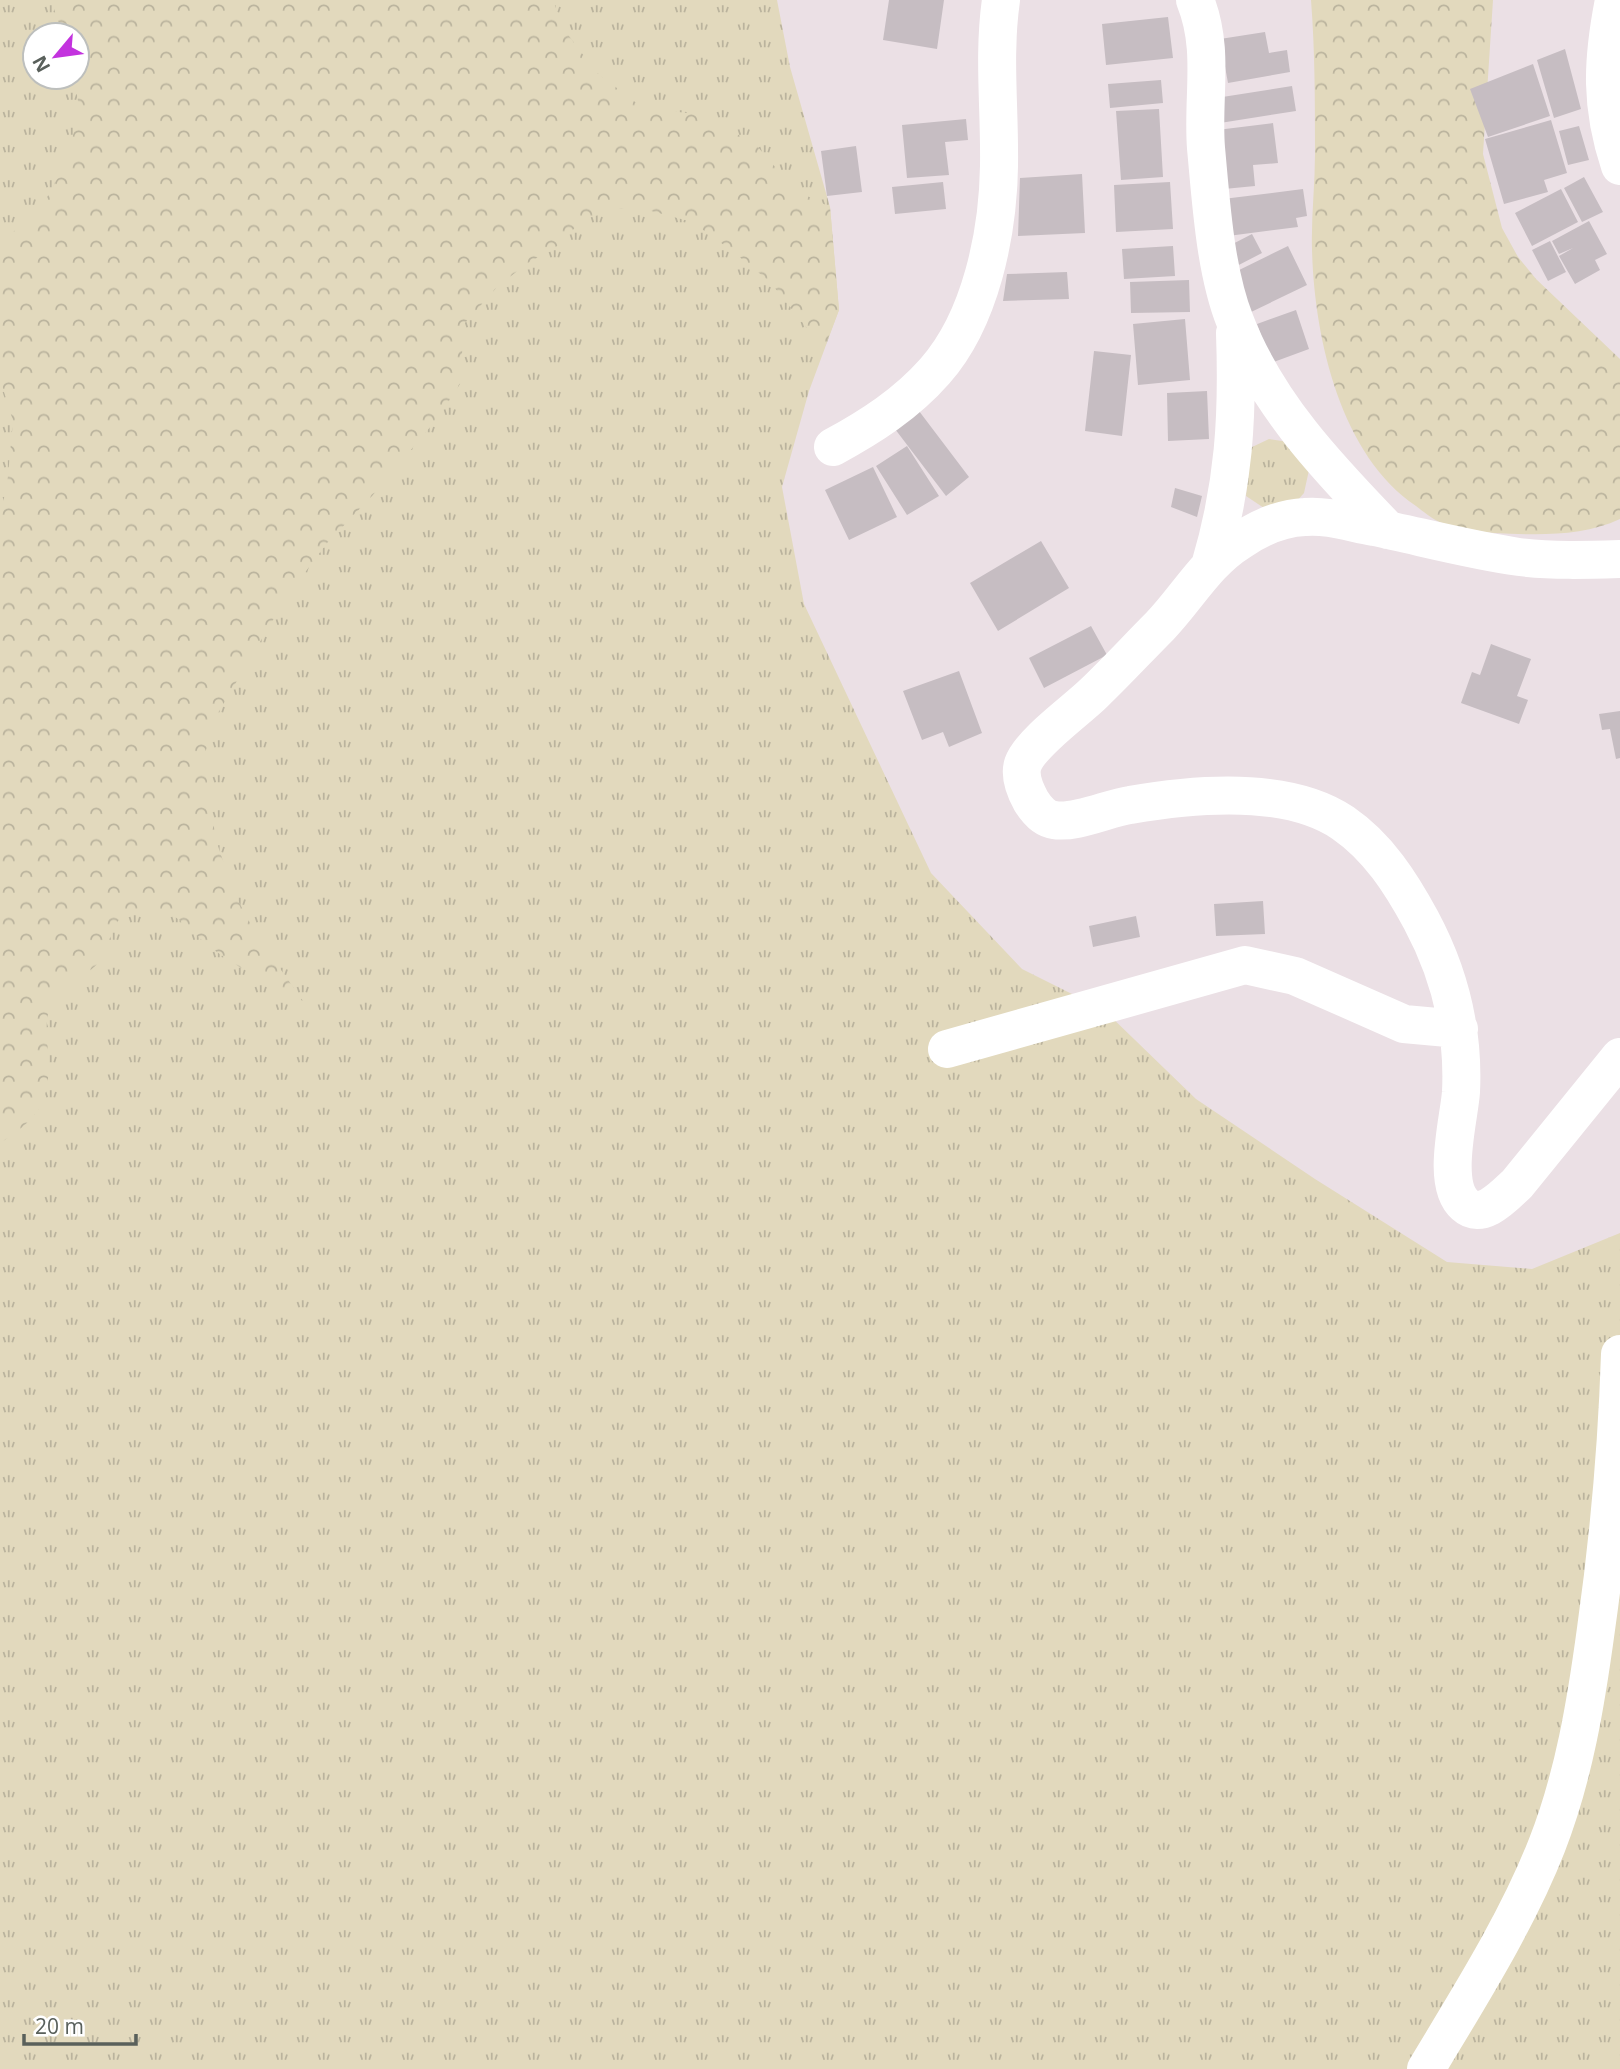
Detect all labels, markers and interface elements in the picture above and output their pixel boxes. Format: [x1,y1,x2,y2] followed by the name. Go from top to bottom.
[21,21,91,91] north arrow
[26,51,56,77] text: N
[24,2002,136,2046] scale bar
[35,2012,84,2040] text: 20 m

